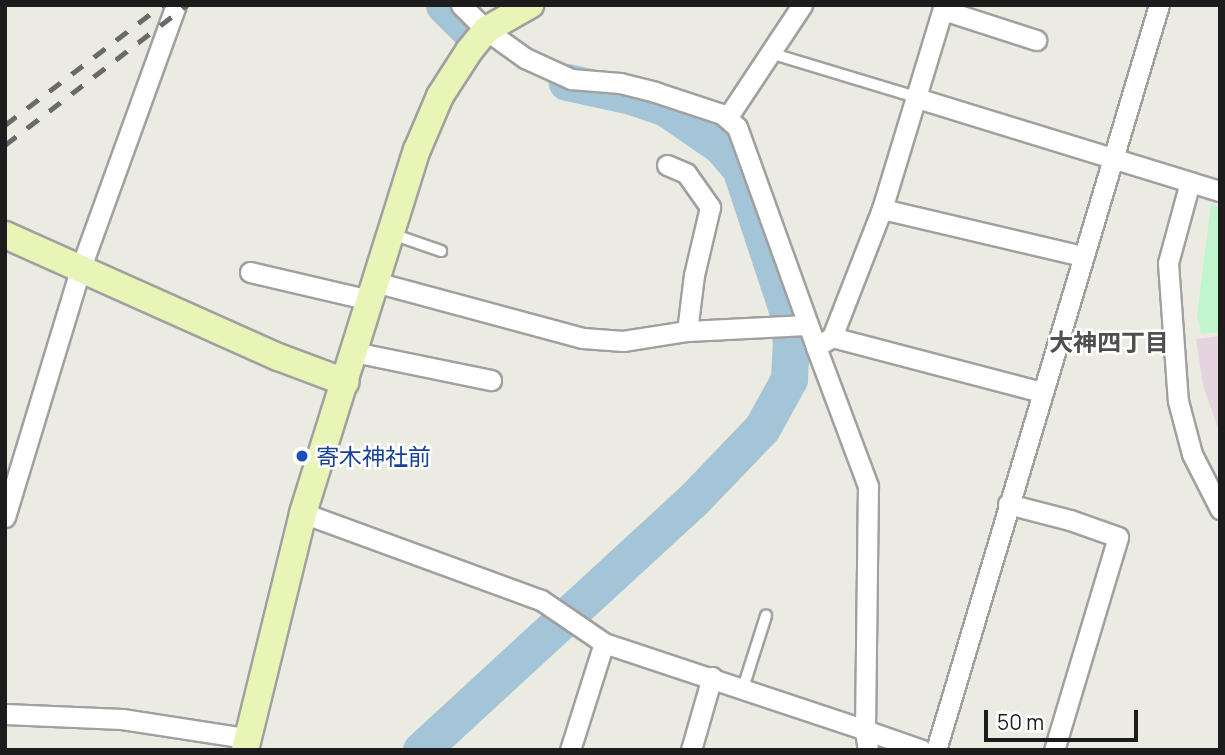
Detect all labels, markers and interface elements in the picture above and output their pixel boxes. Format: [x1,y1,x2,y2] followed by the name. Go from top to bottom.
[1049,328,1169,356] district label: 大神四丁目
[316,442,431,470] place label: 寄木神社前
[294,448,310,464] marker: 寄木神社前
[987,696,1141,740] scale bar
[997,708,1044,736] text: 50 m

